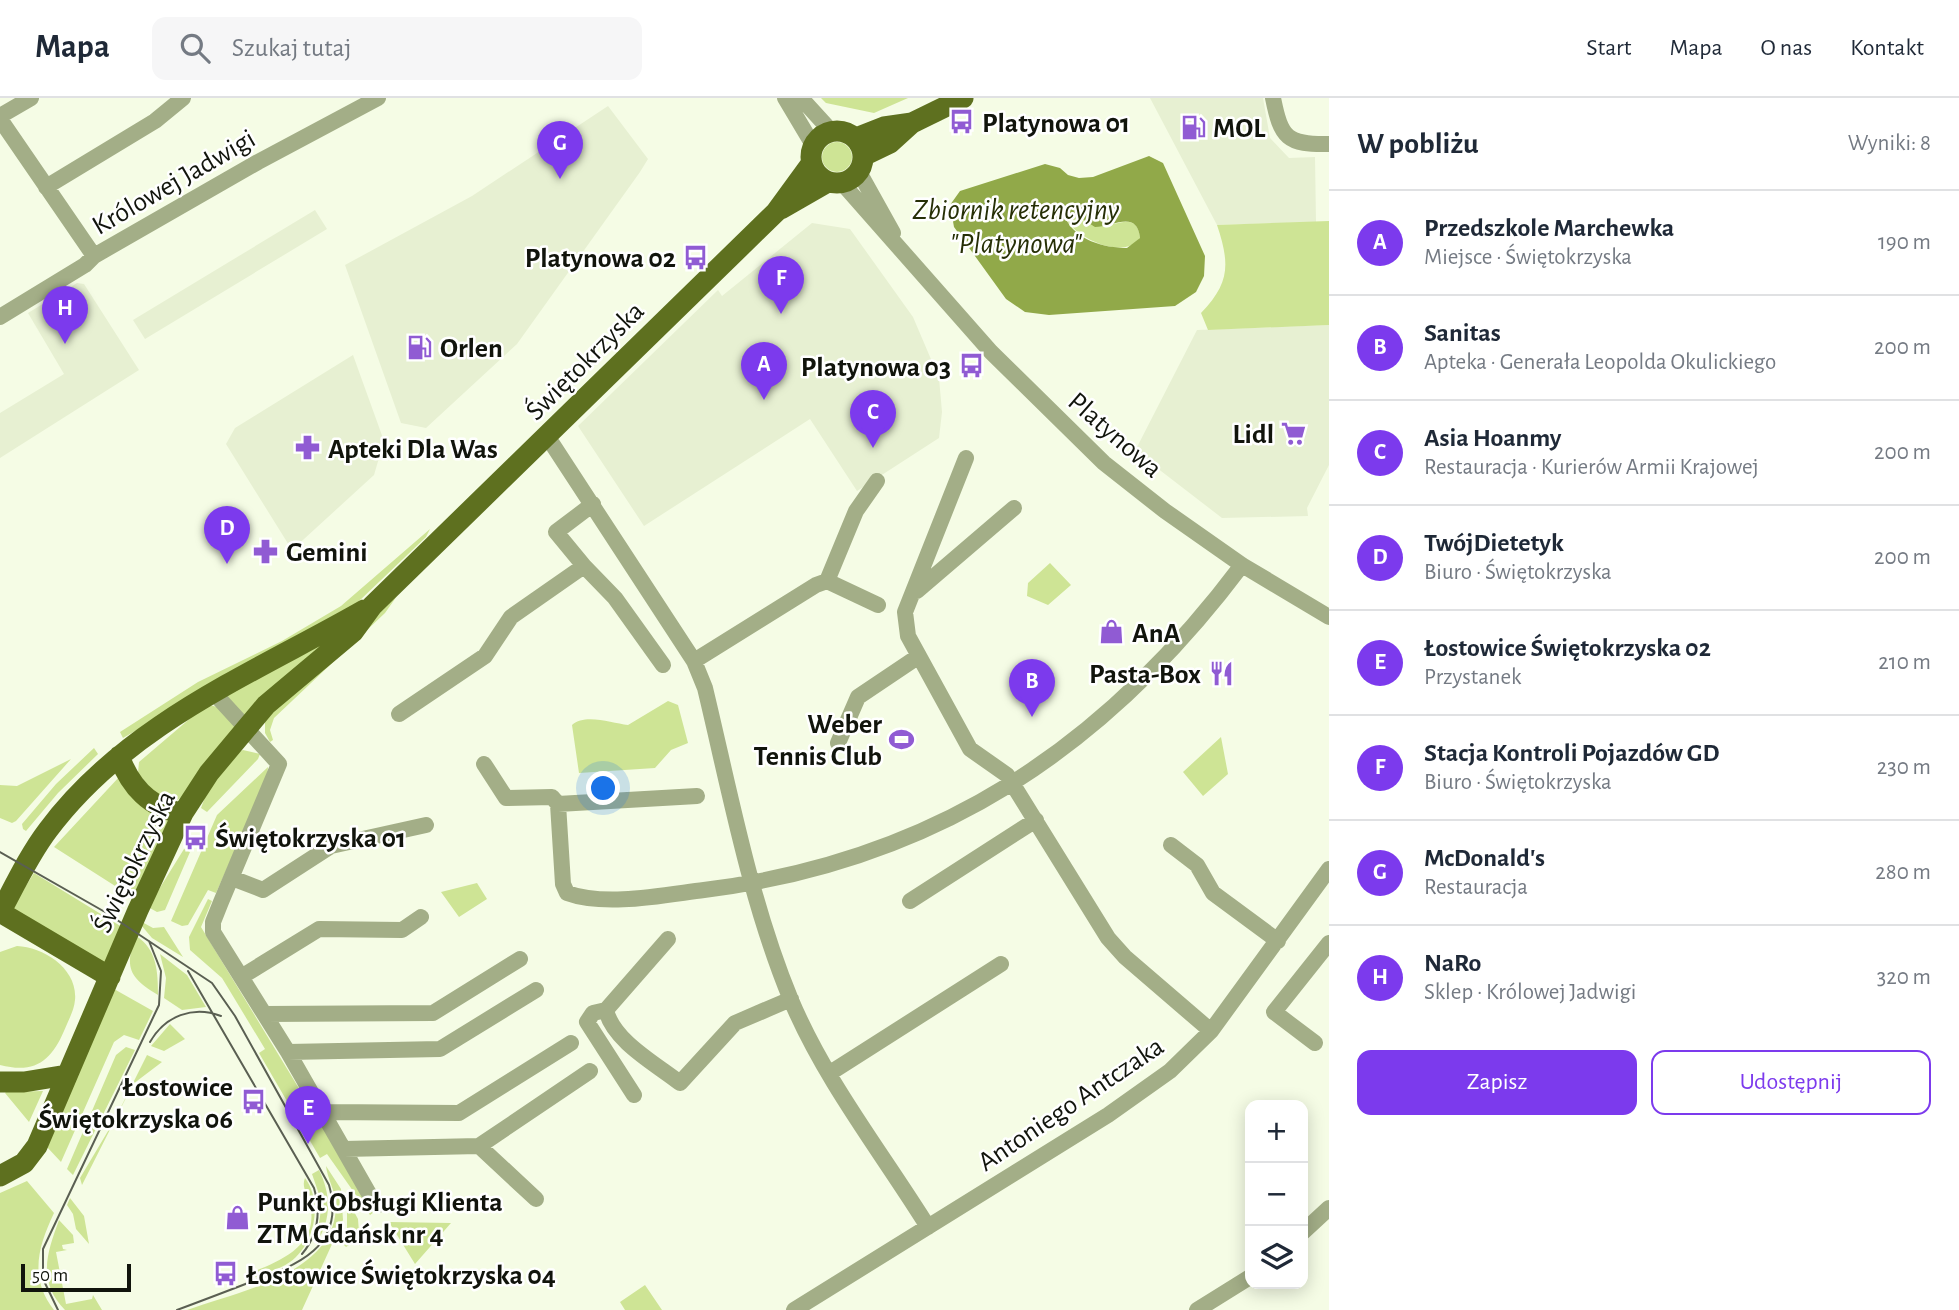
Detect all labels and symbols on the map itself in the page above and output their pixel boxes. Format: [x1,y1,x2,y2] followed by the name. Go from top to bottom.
[948,108,976,136] bus stop icon: Platynowa 01
[982,110,1130,138] place label: Platynowa 01
[1179,113,1207,141] fuel station icon: MOL
[1213,115,1266,143] place label: MOL
[537,121,583,179] pin: G
[88,125,260,241] street label: Królowej Jadwigi
[913,195,1120,259] water label: Zbiornik retencyjny "Platynowa"
[682,243,710,271] bus stop icon: Platynowa 02
[525,245,676,273] place label: Platynowa 02
[758,256,804,314] pin: F
[42,286,88,344] pin: H
[519,295,650,426] street label: Świętokrzyska
[406,333,434,361] fuel station icon: Orlen
[440,335,503,363] place label: Orlen
[741,342,787,400] pin: A
[957,352,985,380] bus stop icon: Platynowa 03
[801,354,951,382] place label: Platynowa 03
[1062,387,1167,484] street label: Platynowa
[850,390,896,448] pin: C
[1280,419,1308,447] supermarket icon: Lidl
[1232,421,1274,449] place label: Lidl
[294,434,322,462] pharmacy icon: Apteki Dla Was
[328,436,498,464] place label: Apteki Dla Was
[204,506,250,564] pin: D
[252,537,280,565] pharmacy icon: Gemini
[286,539,368,567] place label: Gemini
[1098,618,1126,646] shop icon: AnA
[1132,620,1180,648] place label: AnA
[1009,659,1055,717] pin: B
[1207,659,1235,687] restaurant icon: Pasta-Box
[1089,661,1201,689] place label: Pasta-Box
[754,711,882,771] place label: Weber Tennis Club
[888,725,916,753] sports icon: Weber Tennis Club
[586,771,620,805] your location
[86,785,181,937] street label: Świętokrzyska
[215,822,406,853] place label: Świętokrzyska 01
[181,823,209,851] bus stop icon: Świętokrzyska 01
[973,1032,1169,1177] street label: Antoniego Antczaka
[38,1074,233,1134] place label: Łostowice Świętokrzyska 06
[285,1086,331,1144] pin: E
[239,1088,267,1116] bus stop icon: Łostowice Świętokrzyska 06
[257,1189,503,1249] place label: Punkt Obsługi Klienta ZTM Gdańsk nr 4
[223,1203,251,1231] shop icon: Punkt Obsługi Klienta ZTM Gdańsk nr 4
[245,1259,556,1290] place label: Łostowice Świętokrzyska 04
[212,1260,240,1288] bus stop icon: Łostowice Świętokrzyska 04
[21,1261,131,1293] scale bar

